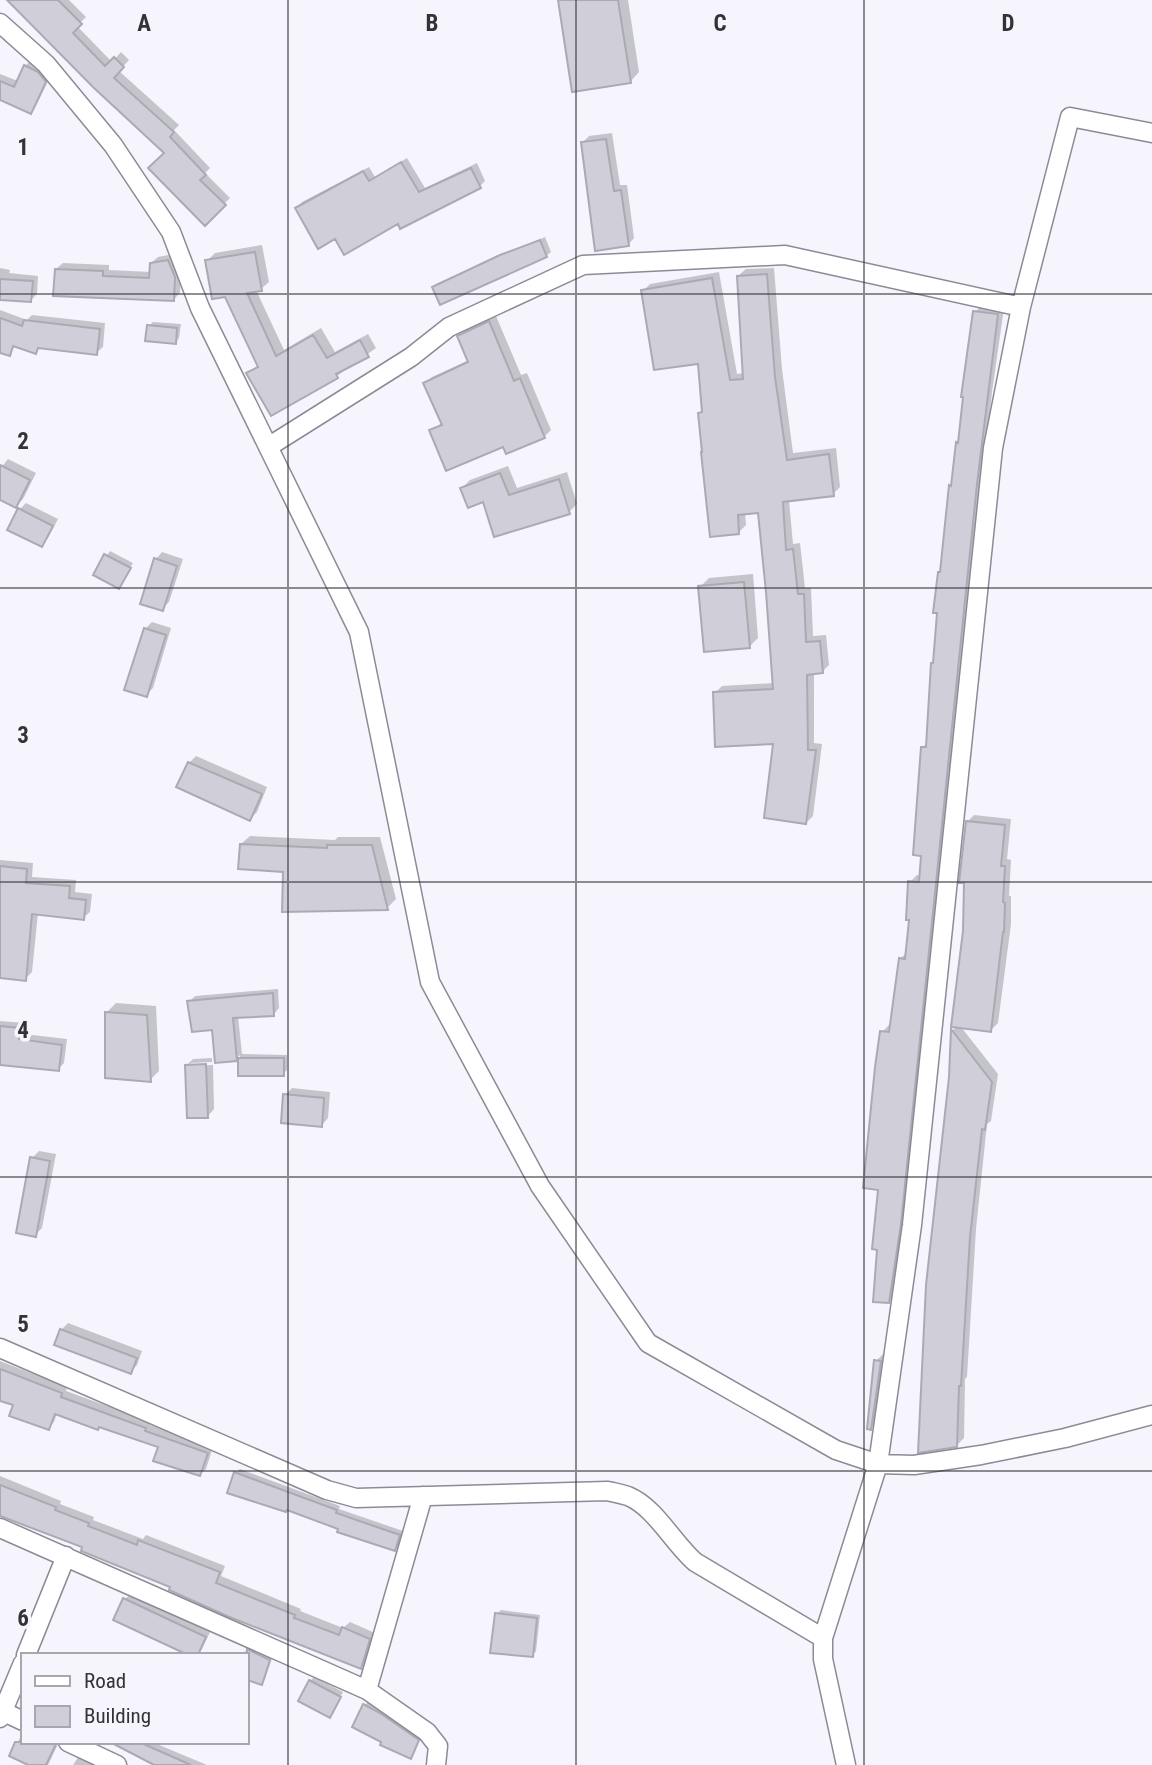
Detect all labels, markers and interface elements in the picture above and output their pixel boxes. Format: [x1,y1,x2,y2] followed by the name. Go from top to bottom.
[137,10,151,37] text: A
[426,10,438,37] text: B
[713,10,727,37] text: C
[1002,10,1015,37] text: D
[17,134,29,161] text: 1
[17,428,29,455] text: 2
[17,722,29,749] text: 3
[17,1017,29,1044] text: 4
[17,1311,29,1338] text: 5
[17,1605,29,1632] text: 6
[21,1653,248,1744] legend
[84,1669,126,1693] text: Road
[84,1704,151,1728] text: Building

